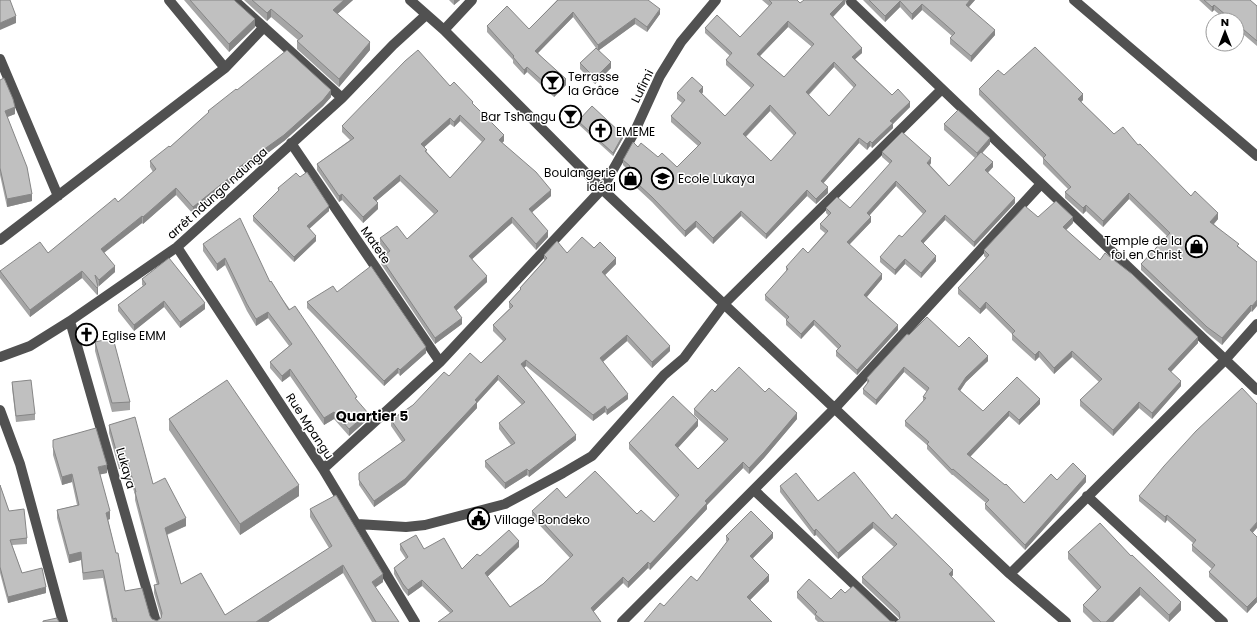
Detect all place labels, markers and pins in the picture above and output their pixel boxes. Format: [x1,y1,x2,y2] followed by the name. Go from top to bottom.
[568,68,619,99] place label: Terrasse la Grâce
[539,70,565,96] bar icon: Terrasse la Grâce
[558,103,584,129] bar icon: Bar Tshangu
[481,108,556,125] place label: Bar Tshangu
[587,118,613,144] church icon: EMEME
[616,123,655,140] place label: EMEME
[544,164,616,195] place label: Boulangerie idéal
[649,165,675,191] school or university icon: Ecole Lukaya
[618,166,644,192] shop icon: Boulangerie idéal
[678,170,755,187] place label: Ecole Lukaya
[1104,232,1182,263] place label: Temple de la foi en Christ
[1184,234,1210,260] shop icon: Temple de la foi en Christ
[74,322,100,348] church icon: Eglise EMM
[102,327,166,344] place label: Eglise EMM
[465,506,491,532] public building icon: Village Bondeko
[494,511,590,528] place label: Village Bondeko

